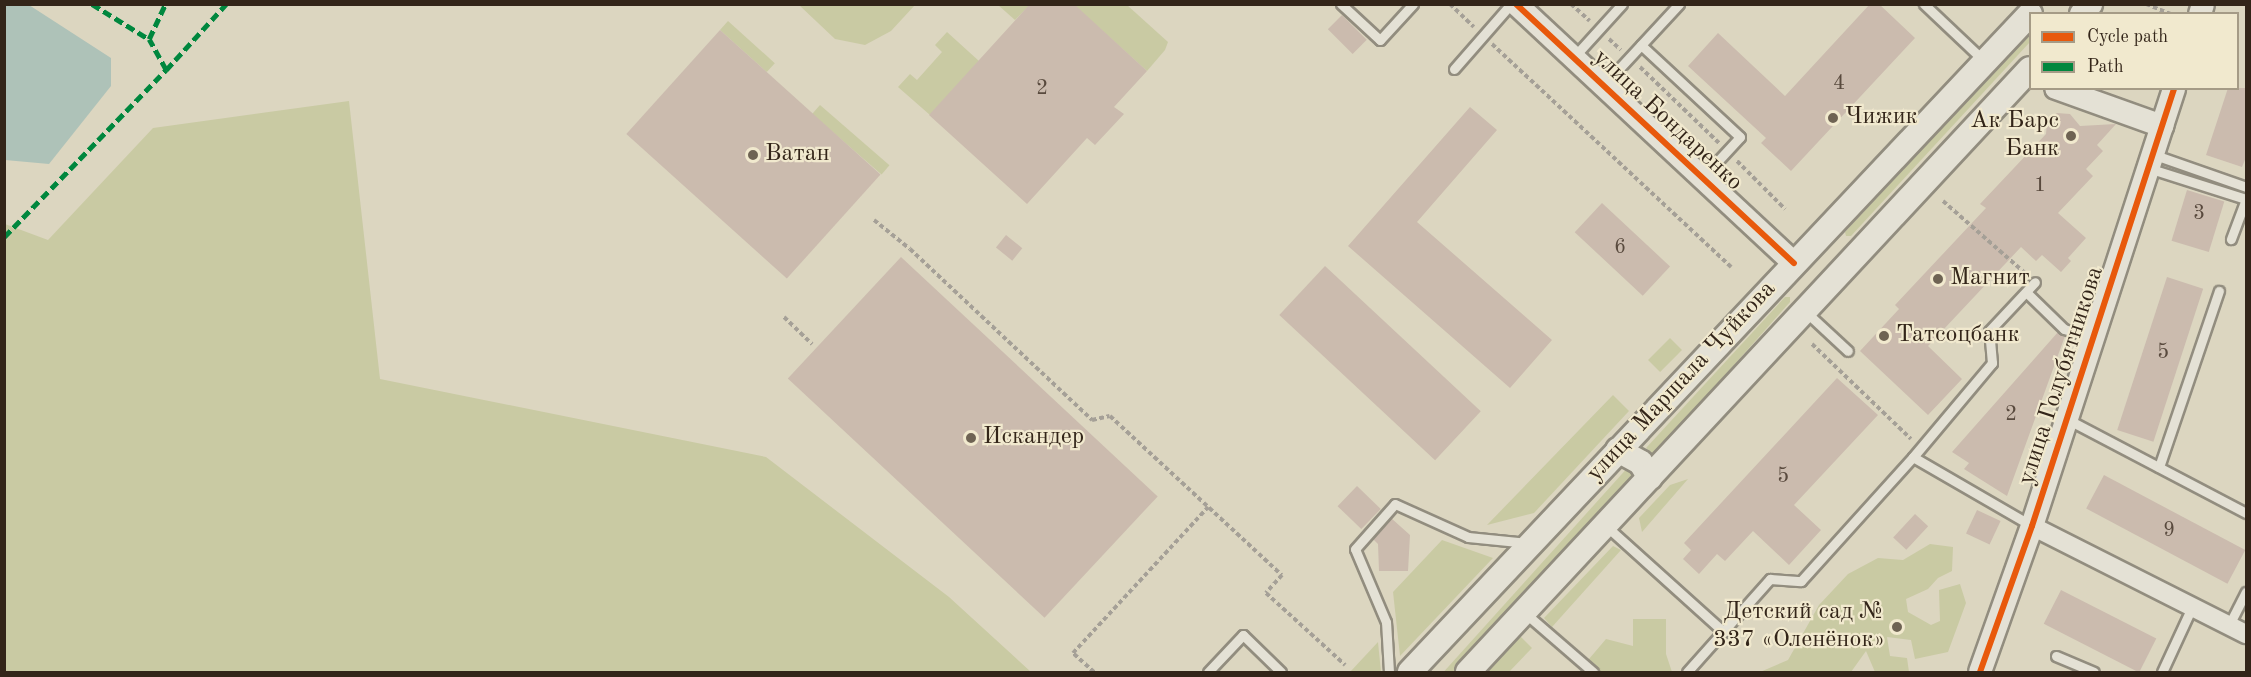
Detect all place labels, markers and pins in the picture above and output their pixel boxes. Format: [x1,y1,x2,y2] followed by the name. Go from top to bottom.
[1845,104,1918,132] place label: Чижик
[1970,108,2059,164] place label: Ак Барс Банк
[1826,111,1840,125] marker: Чижик
[2064,129,2078,143] marker: Ак Барс Банк
[765,141,830,169] place label: Ватан
[746,148,760,162] marker: Ватан
[1950,265,2030,293] place label: Магнит
[1931,272,1945,286] marker: Магнит
[1896,322,2020,350] place label: Татсоцбанк
[1877,329,1891,343] marker: Татсоцбанк
[983,424,1084,452] place label: Искандер
[964,431,978,445] marker: Искандер
[1713,599,1885,655] place label: Детский сад № 337 «Оленёнок»
[1890,620,1904,634] marker: Детский сад № 337 «Оленёнок»

